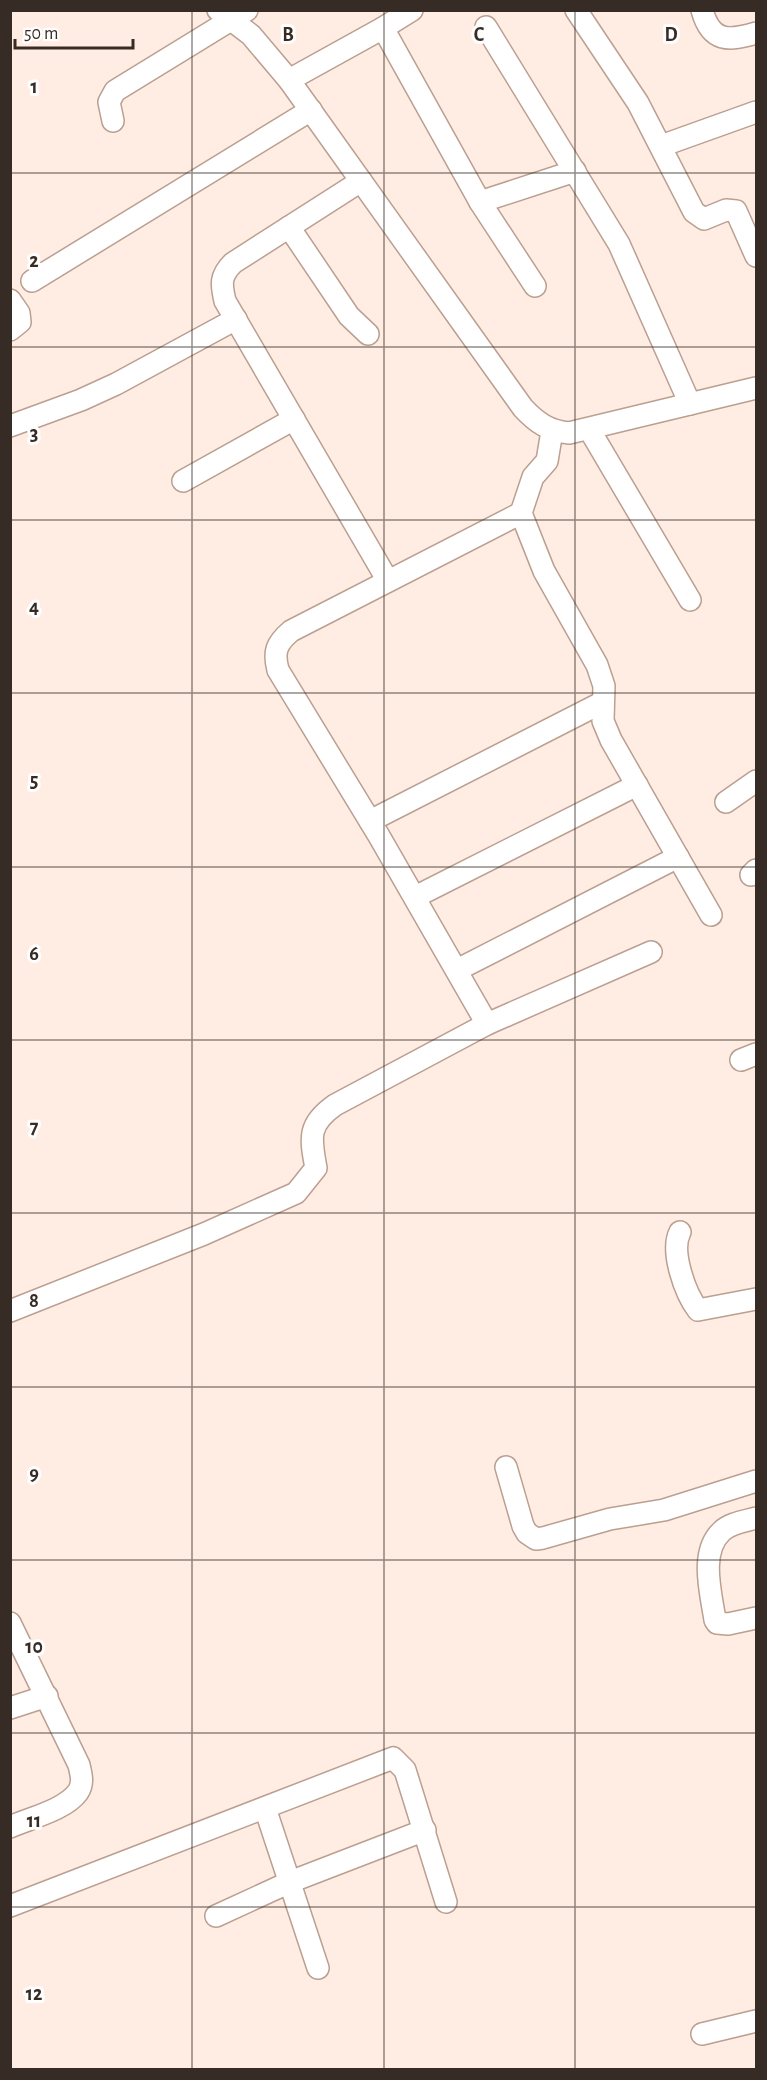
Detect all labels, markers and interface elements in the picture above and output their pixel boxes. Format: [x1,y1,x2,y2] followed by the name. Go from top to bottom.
[15,12,134,50] scale bar
[24,25,58,43] text: 50 m
[282,25,294,45] text: B
[474,25,485,45] text: C
[664,25,678,45] text: D
[30,77,38,97] text: 1
[29,251,39,271] text: 2
[30,424,38,444] text: 3
[29,597,39,617] text: 4
[30,771,38,791] text: 5
[29,944,39,964] text: 6
[30,1117,39,1137] text: 7
[29,1291,39,1311] text: 8
[29,1464,39,1484] text: 9
[25,1637,43,1657] text: 10
[27,1811,41,1831] text: 11
[26,1984,42,2004] text: 12

